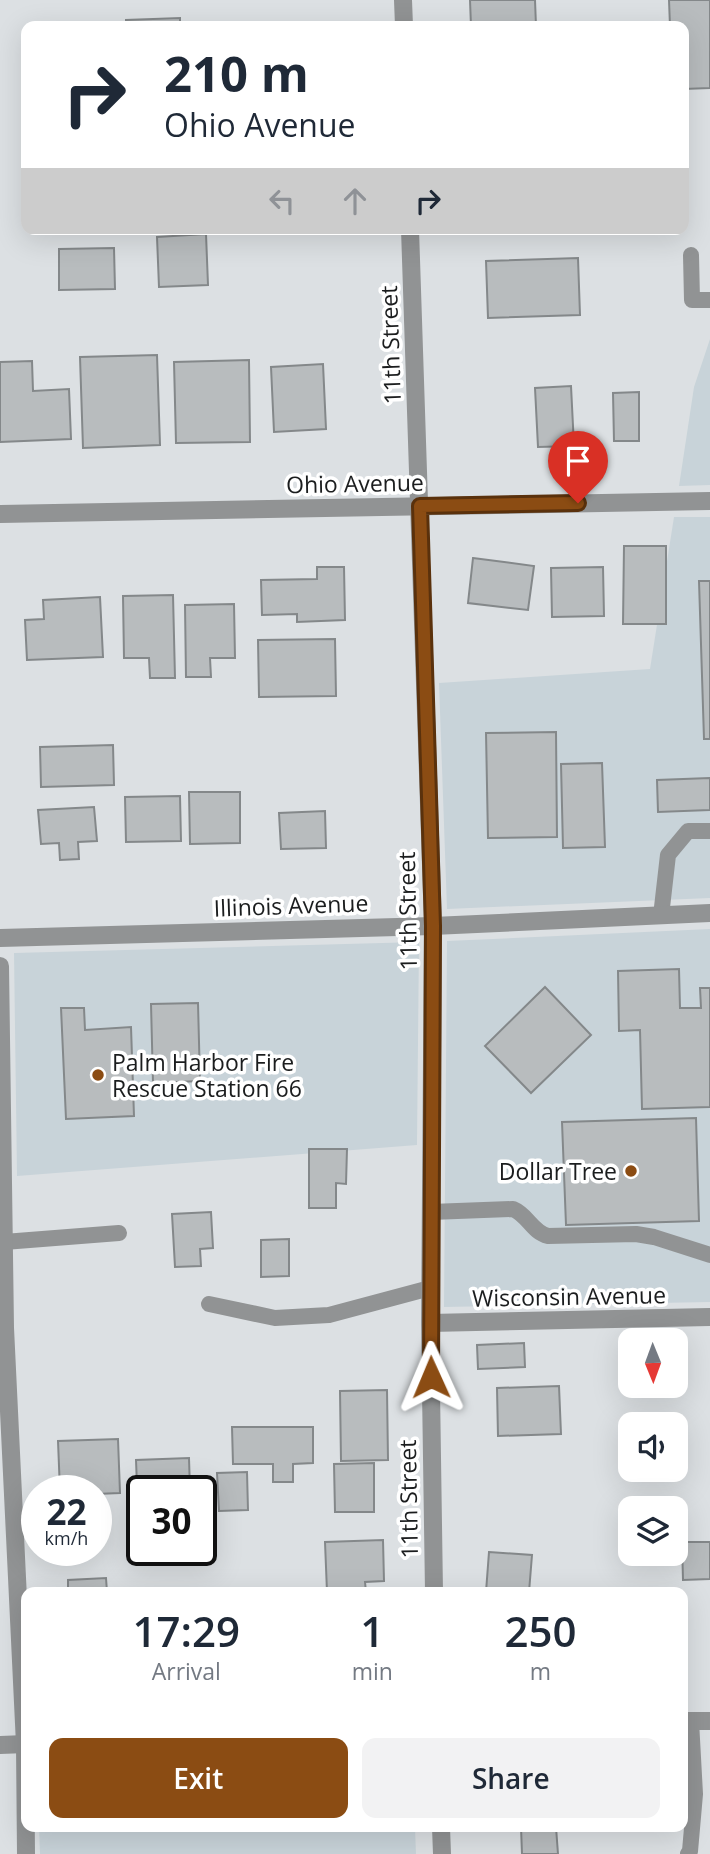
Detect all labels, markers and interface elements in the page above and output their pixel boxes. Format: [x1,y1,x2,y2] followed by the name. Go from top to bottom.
[164,40,309,106] text: 210 m
[49,49,140,140] icon: right
[164,103,356,146] text: Ohio Avenue
[263,182,301,220] icon: left
[336,182,374,220] icon: ahead
[409,182,447,220] icon: right
[372,285,408,405] street label: 11th Street
[548,431,608,503] pin
[559,442,597,480] icon: arrive
[286,466,424,500] street label: Ohio Avenue
[390,851,424,971] street label: 11th Street
[213,886,369,924] street label: Illinois Avenue
[112,1046,302,1104] place label: Palm Harbor Fire Rescue Station 66
[90,1067,106,1083] marker: Palm Harbor Fire Rescue Station 66
[499,1155,617,1187] place label: Dollar Tree
[623,1163,639,1179] marker: Dollar Tree
[472,1278,666,1314] street label: Wisconsin Avenue
[618,1328,688,1398] north arrow
[618,1328,688,1566] map controls
[394,1340,468,1414] position arrow
[618,1412,688,1482] button: sound
[391,1439,425,1559] street label: 11th Street
[126,1475,217,1566] speed limit sign: 30
[46,1488,87,1535] text: 22
[618,1496,688,1566] button: layers
[45,1526,88,1550] text: km/h
[133,1602,240,1659] text: 17:29
[360,1602,384,1659] text: 1
[504,1602,576,1659] text: 250
[152,1655,221,1687] text: Arrival
[352,1655,393,1687] text: min
[530,1655,551,1687] text: m
[49,1738,348,1818] button: Exit
[362,1738,660,1818] button: Share

